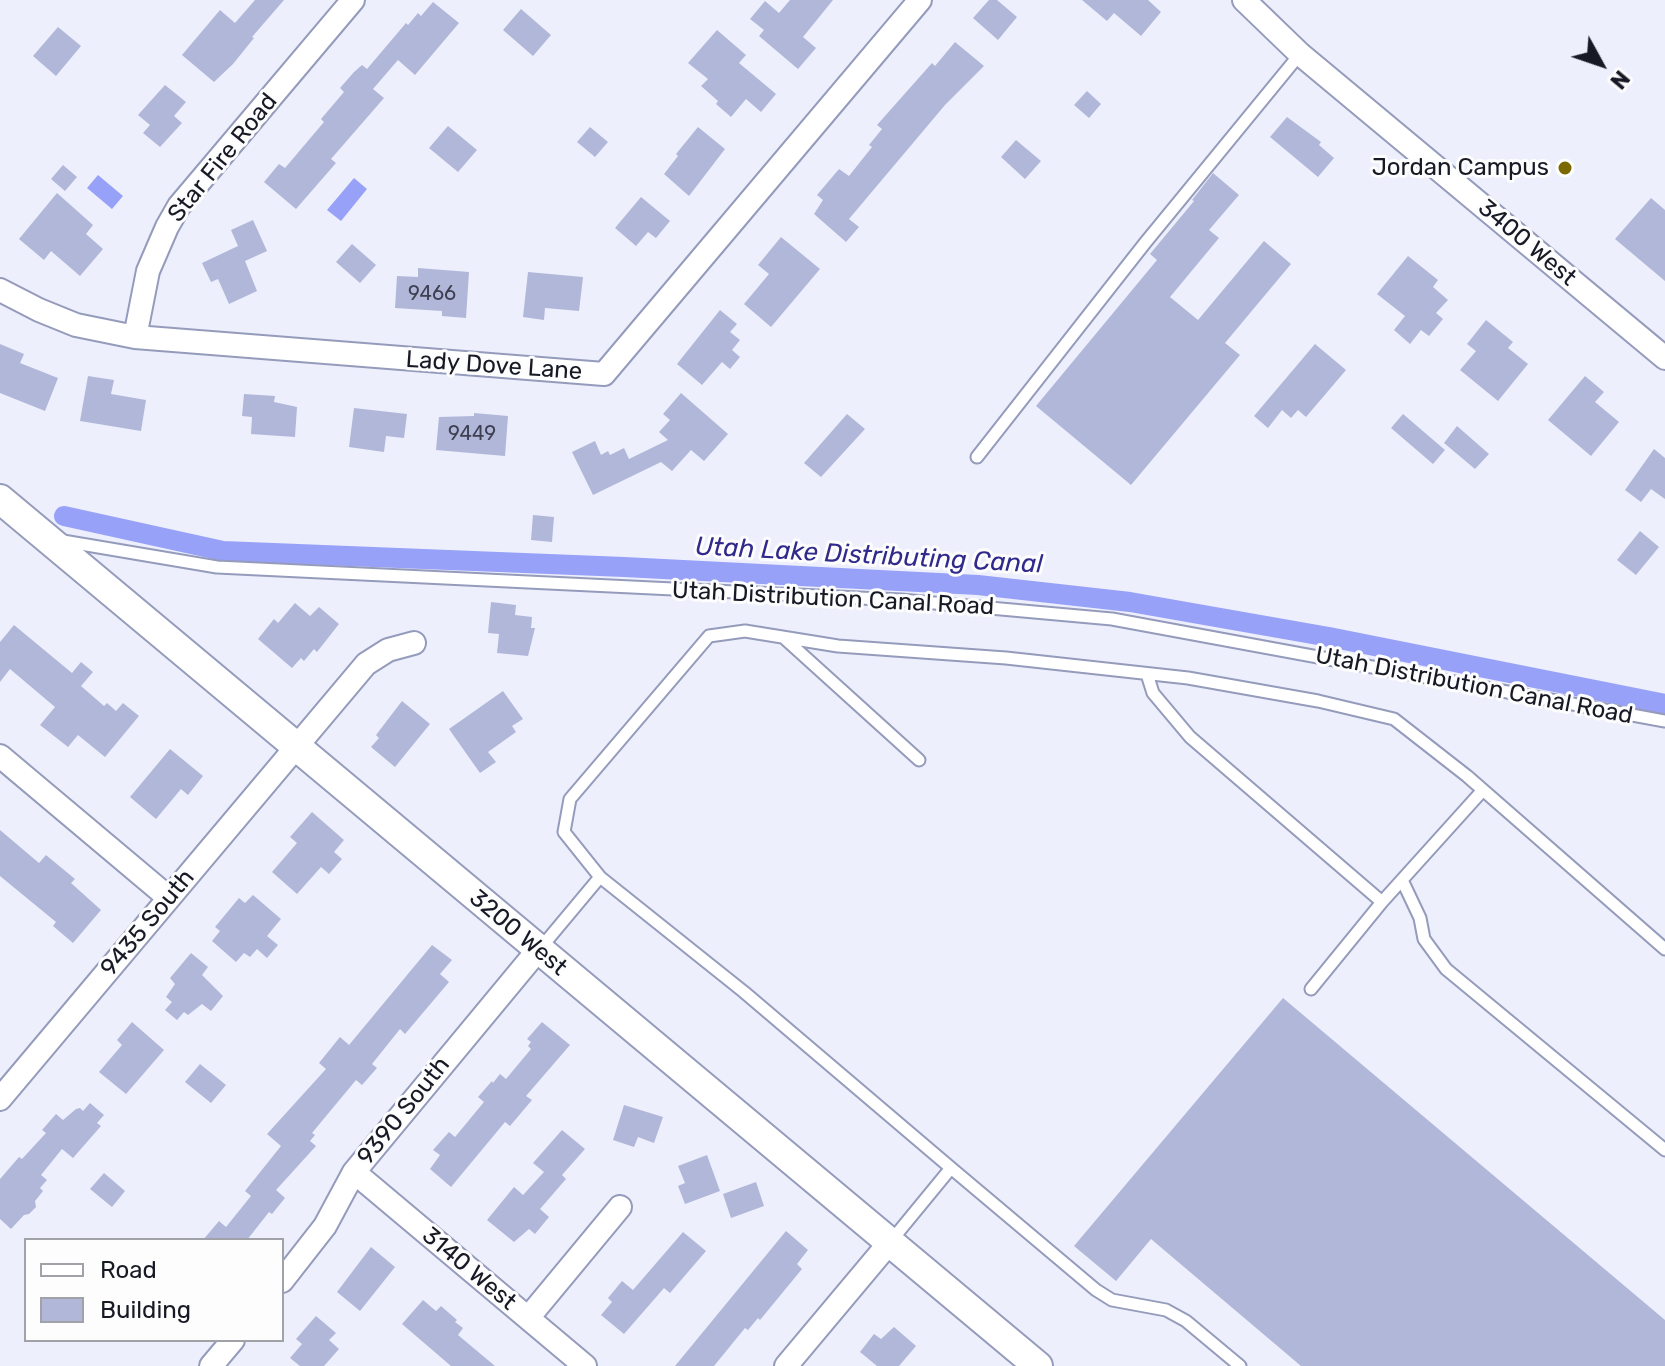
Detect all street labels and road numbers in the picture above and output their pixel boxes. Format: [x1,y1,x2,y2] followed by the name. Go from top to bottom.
[162,88,284,228] street label: Star Fire Road
[1472,194,1582,292] street label: 3400 West
[405,345,583,387] street label: Lady Dove Lane
[671,576,995,622] street label: Utah Distribution Canal Road
[1313,641,1635,731] street label: Utah Distribution Canal Road
[95,864,201,982] street label: 9435 South
[463,884,573,982] street label: 3200 West
[352,1051,456,1171] street label: 9390 South
[416,1221,522,1317] street label: 3140 West

